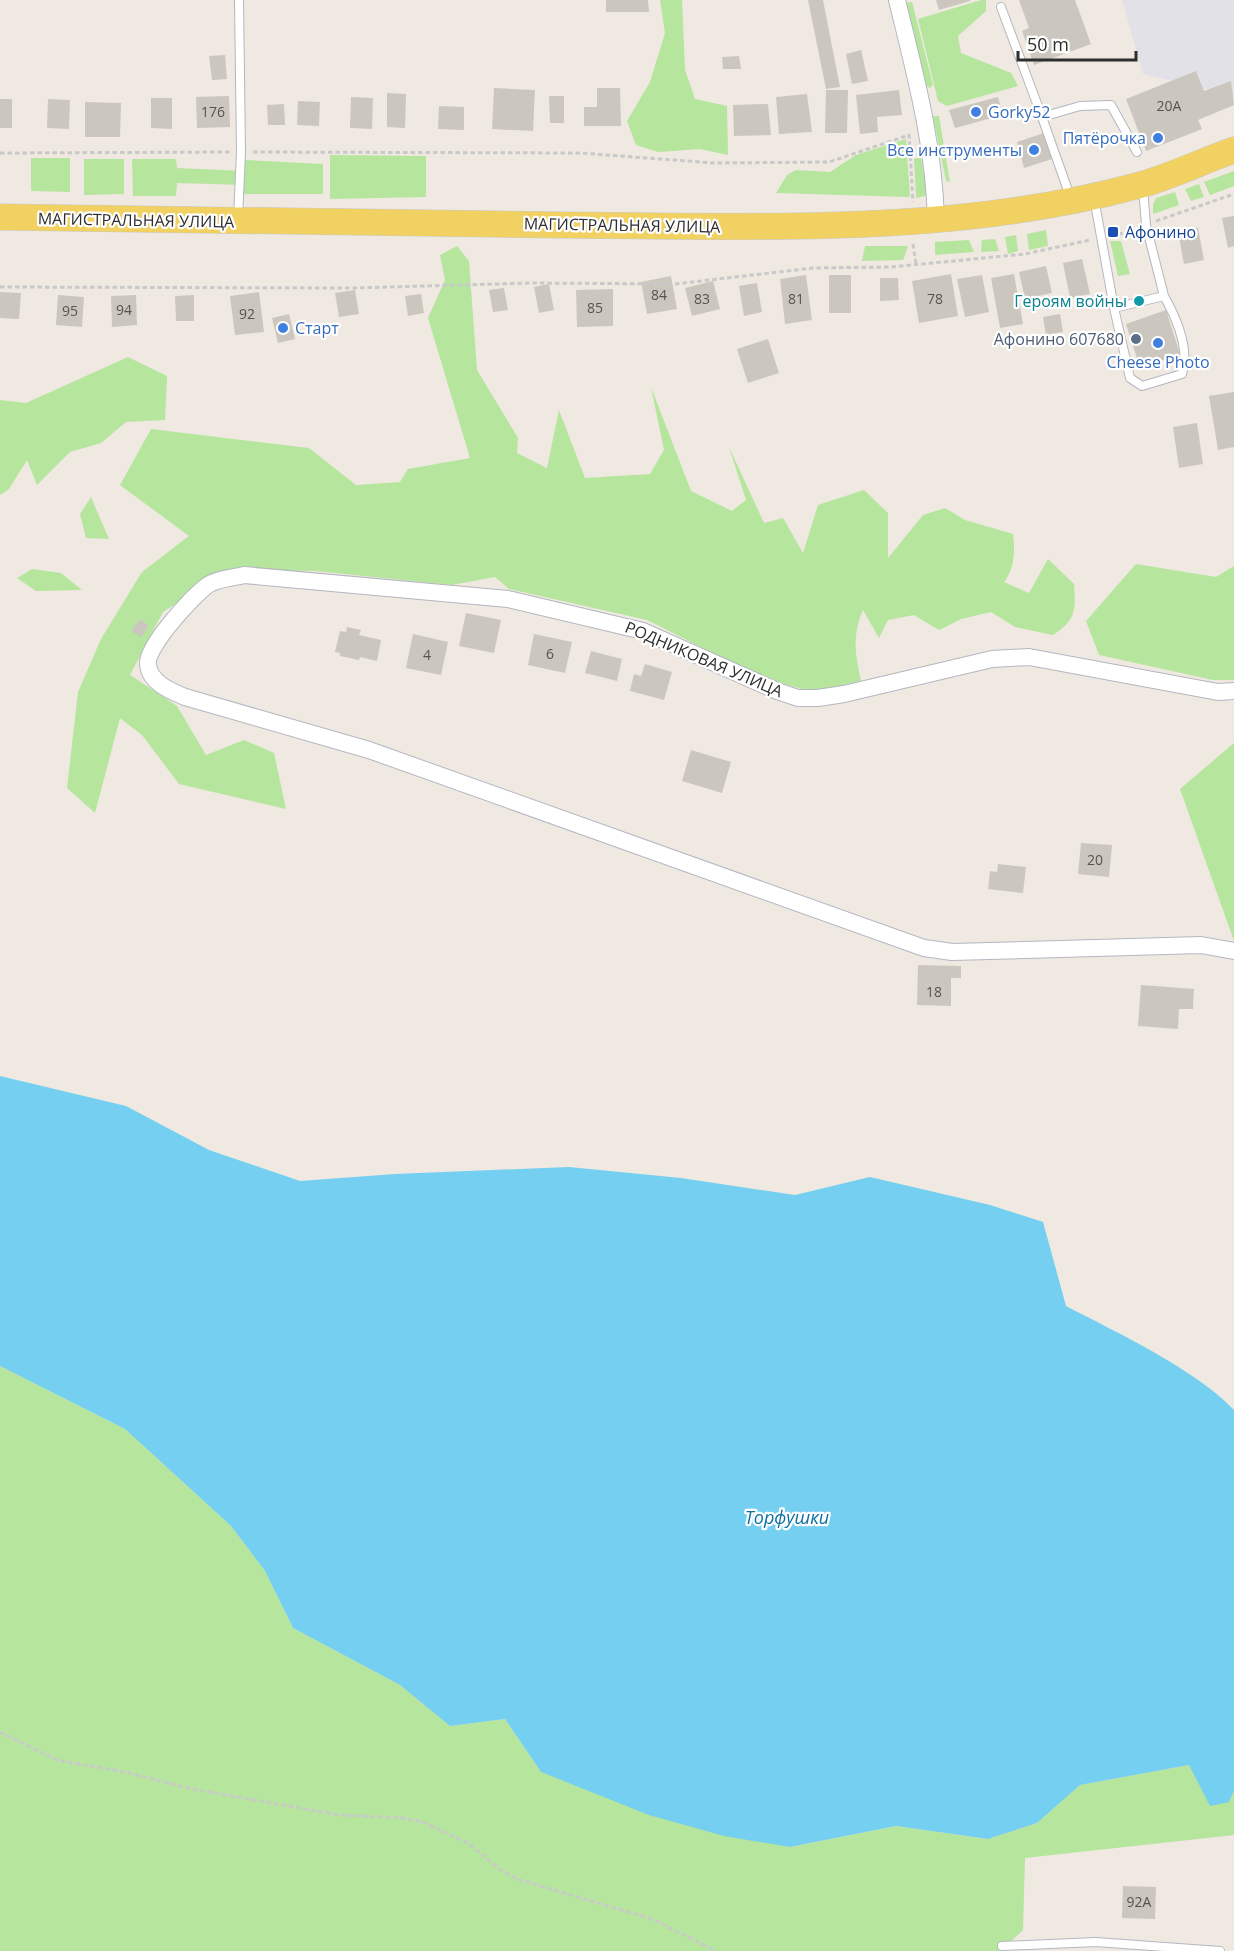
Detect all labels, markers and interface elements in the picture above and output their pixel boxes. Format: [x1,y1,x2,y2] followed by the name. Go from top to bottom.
[1018,24,1136,62] scale bar
[1027,32,1069,56] text: 50 m
[1157,96,1182,115] house number: 20А
[988,101,1051,123] place label: Gorky52
[201,102,225,121] house number: 176
[969,105,983,119] marker: Gorky52
[1063,127,1146,149] place label: Пятёрочка
[1151,131,1165,145] marker: Пятёрочка
[887,139,1022,161] place label: Все инструменты
[1027,143,1041,157] marker: Все инструменты
[38,207,235,233] street label: МАГИСТРАЛЬНАЯ УЛИЦА
[524,212,721,238] street label: МАГИСТРАЛЬНАЯ УЛИЦА
[1125,221,1196,243] place label: Афонино
[1106,225,1120,239] marker: Афонино
[651,285,667,304] house number: 84
[694,289,710,308] house number: 83
[788,289,804,308] house number: 81
[927,289,943,308] house number: 78
[1014,290,1127,312] place label: Героям войны
[1132,294,1146,308] marker: Героям войны
[587,298,603,317] house number: 85
[116,300,132,319] house number: 94
[62,301,78,320] house number: 95
[239,304,255,323] house number: 92
[295,317,339,339] place label: Старт
[276,321,290,335] marker: Старт
[994,328,1124,350] place label: Афонино 607680
[1129,332,1143,346] marker: Афонино 607680
[1151,336,1165,350] marker: Cheese Photo
[1106,351,1210,373] place label: Cheese Photo
[622,616,787,703] street label: РОДНИКОВАЯ УЛИЦА
[546,644,554,663] house number: 6
[423,645,431,664] house number: 4
[1087,850,1103,869] house number: 20
[926,982,942,1001] house number: 18
[745,1505,829,1529] water label: Торфушки
[1127,1892,1152,1911] house number: 92А

